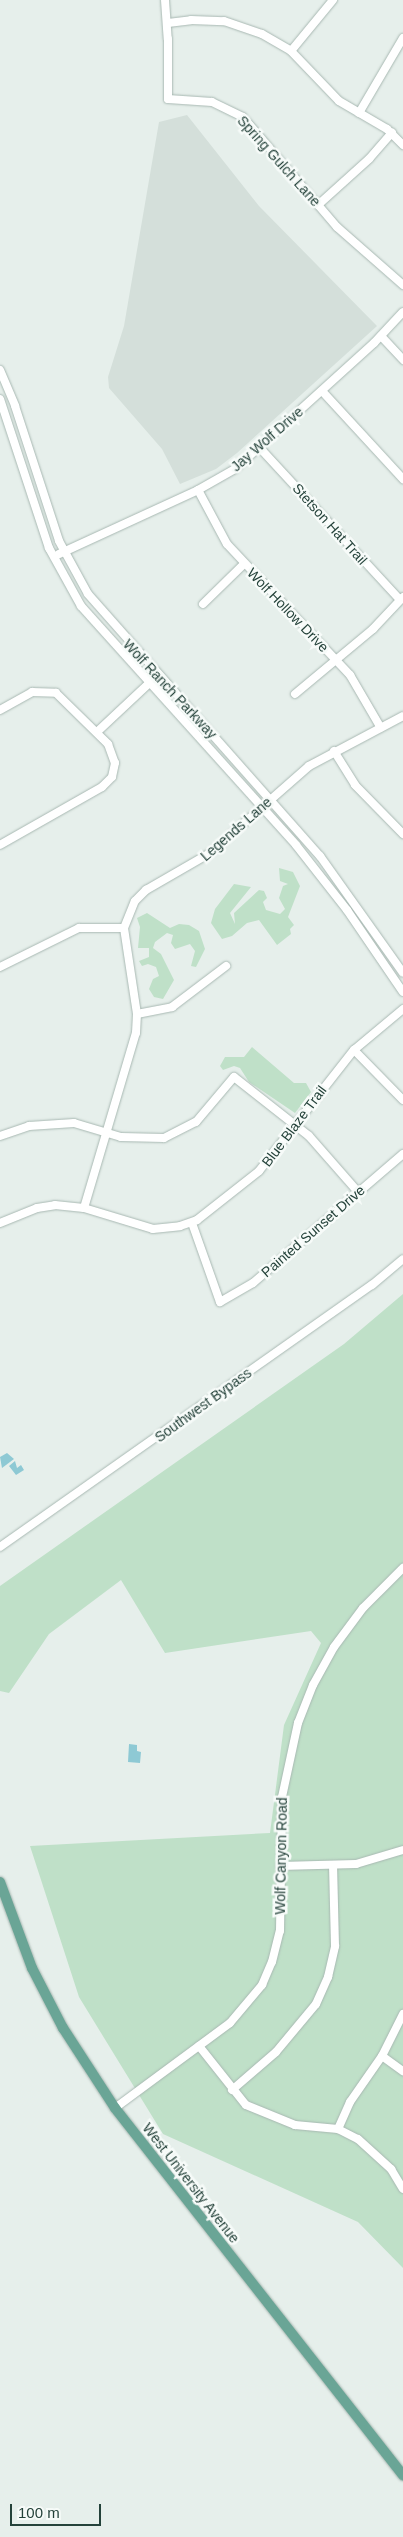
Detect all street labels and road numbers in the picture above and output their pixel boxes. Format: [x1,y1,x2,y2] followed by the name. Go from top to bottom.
[234,112,324,210] street label: Spring Gulch Lane
[228,403,306,475] street label: Jay Wolf Drive
[289,480,371,568] street label: Stetson Hat Trail
[244,565,332,655] street label: Wolf Hollow Drive
[120,636,220,742] street label: Wolf Ranch Parkway
[197,794,275,864] street label: Legends Lane
[258,1082,330,1170] street label: Blue Blaze Trail
[258,1182,368,1280] street label: Painted Sunset Drive
[151,1364,255,1446] street label: Southwest Bypass
[272,1797,290,1915] street label: Wolf Canyon Road
[139,2119,243,2247] street label: West University Avenue

